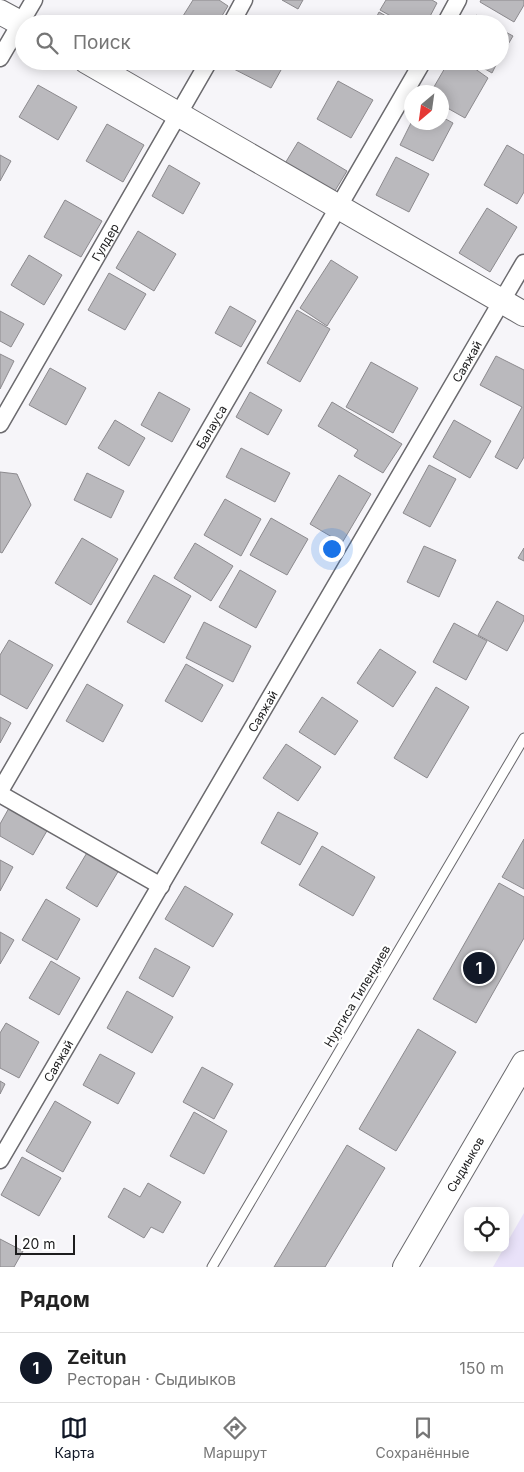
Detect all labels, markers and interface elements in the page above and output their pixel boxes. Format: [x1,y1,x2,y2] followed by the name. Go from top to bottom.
[15,15,509,70] search box
[33,29,61,57] icon: search
[73,31,131,54] text: Поиск
[404,85,449,130] north arrow
[88,220,122,264] street label: Гулдер
[449,338,485,385] street label: Саяжай
[192,402,230,451] street label: Балауса
[319,536,345,562] your location
[244,687,280,735] street label: Саяжай
[321,942,393,1050] street label: Нургиса Тилендиев
[463,949,495,987] pin: 1
[40,1037,76,1084] street label: Саяжай
[443,1134,487,1194] street label: Сыдиыков
[464,1207,509,1252] map controls
[464,1207,509,1252] button: locate
[15,1232,75,1255] scale bar
[22,1235,56,1252] text: 20 m
[20,1287,90,1312] text: Рядом
[67,1346,127,1369] text: Zeitun
[33,1358,39,1378] text: 1
[459,1358,504,1378] text: 150 m
[67,1369,236,1389] text: Ресторан · Сыдиыков
[54,1414,95,1461] tab: Карта
[203,1414,267,1461] tab: Маршрут
[376,1414,470,1461] tab: Сохранённые

